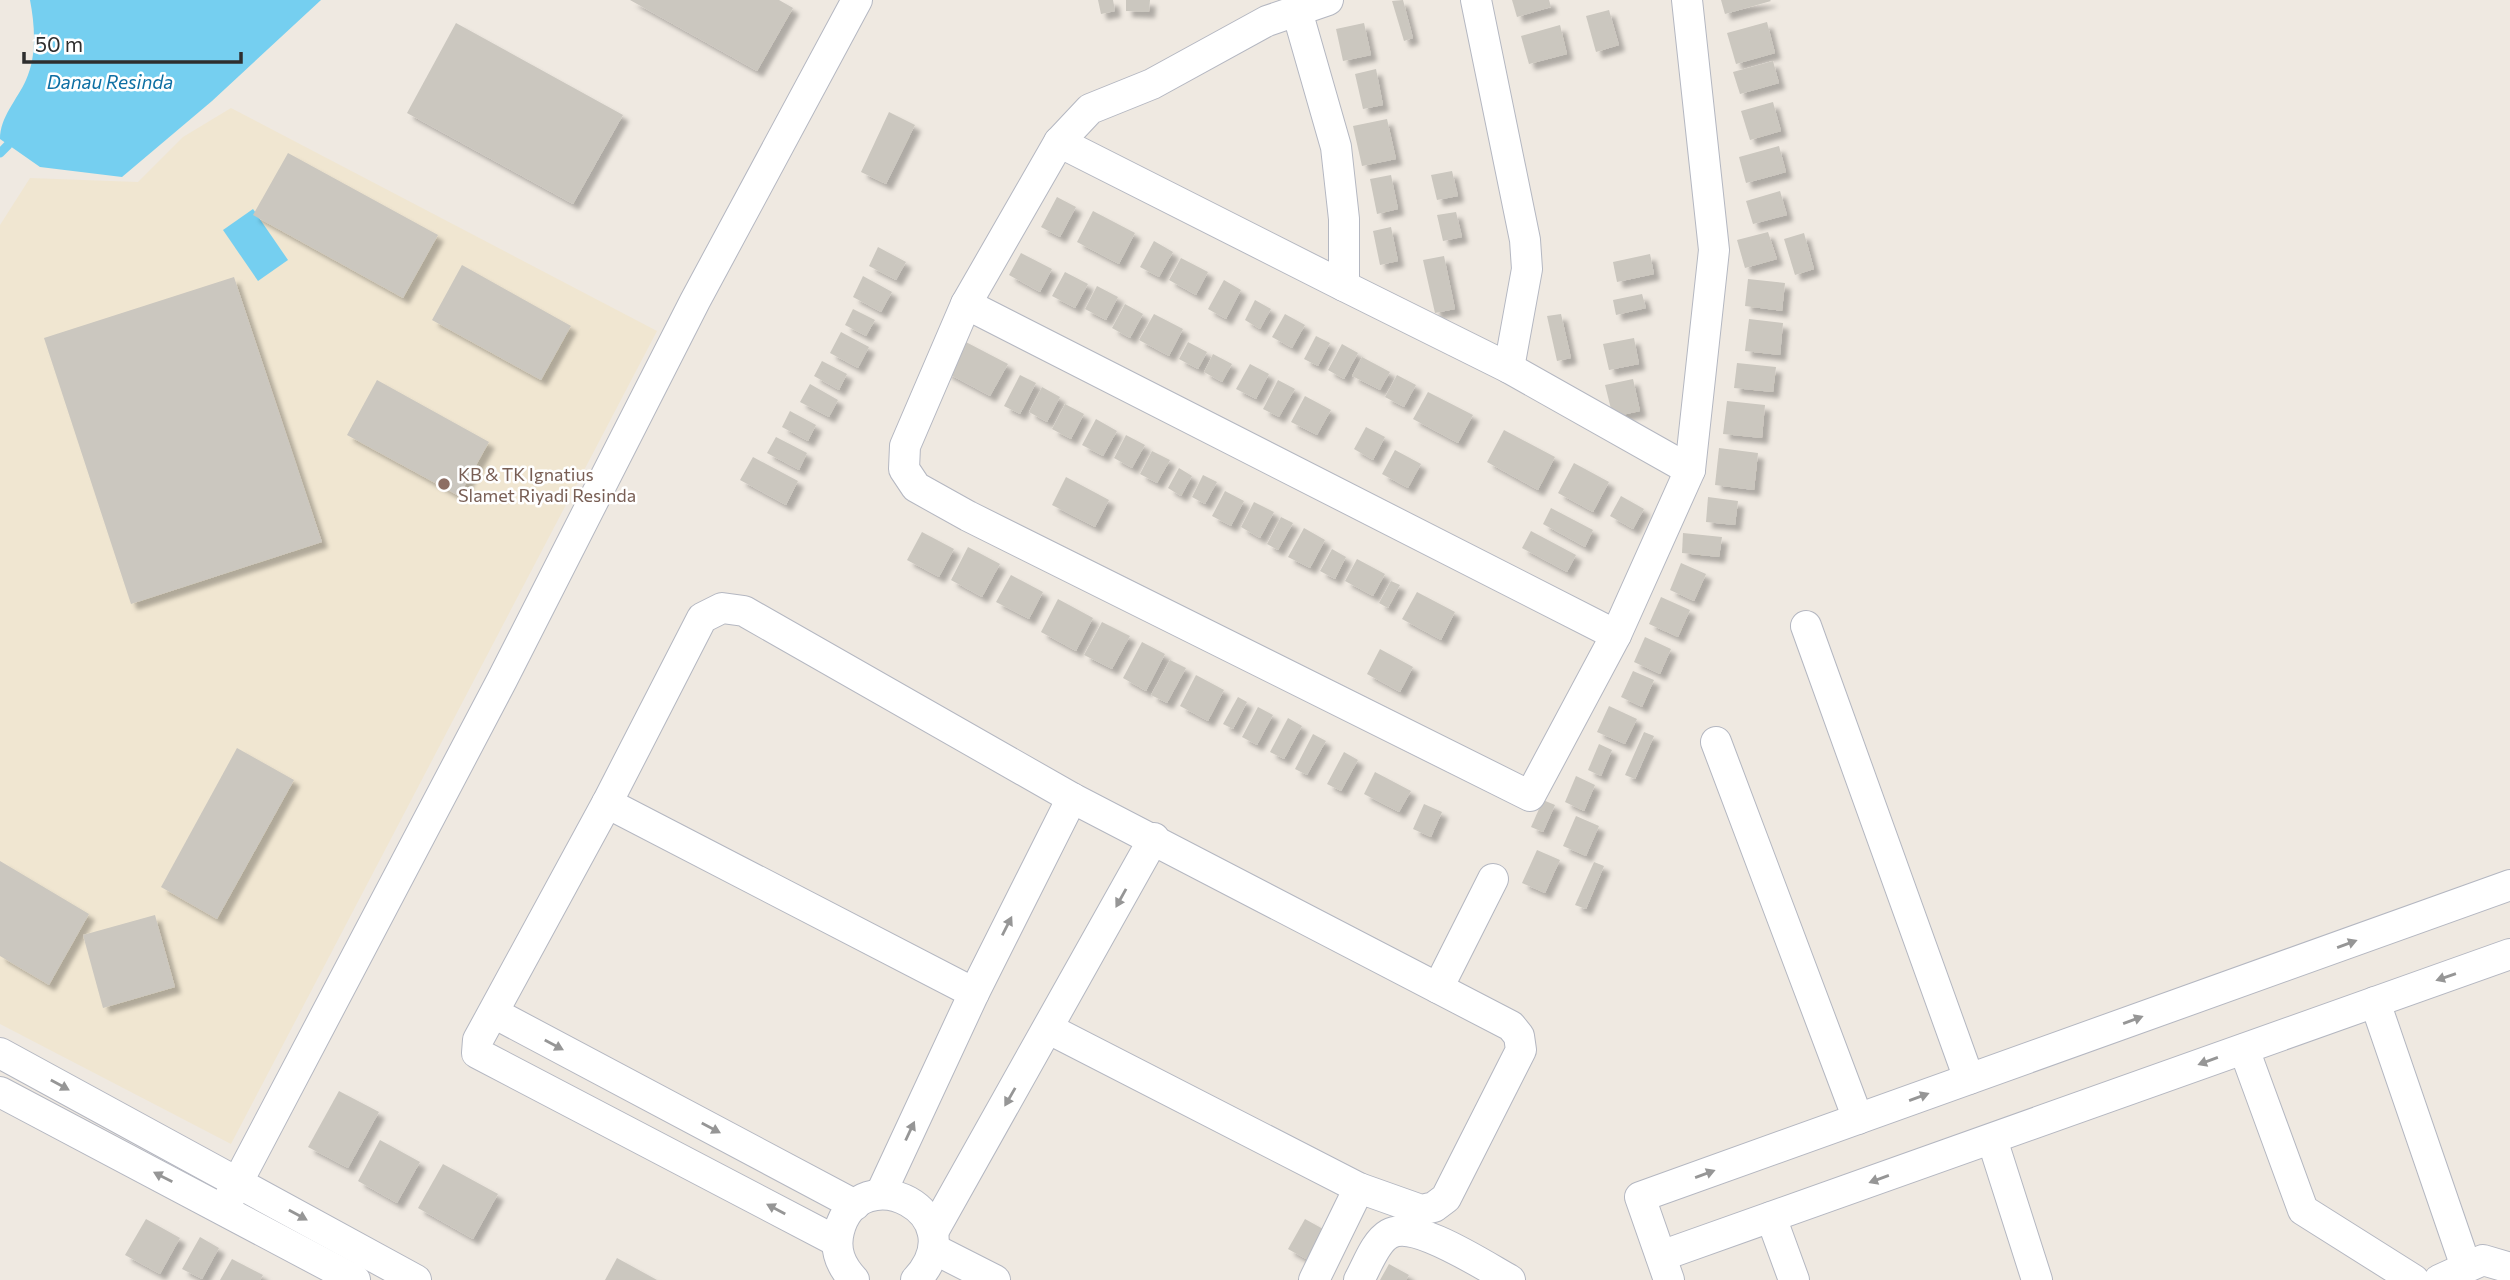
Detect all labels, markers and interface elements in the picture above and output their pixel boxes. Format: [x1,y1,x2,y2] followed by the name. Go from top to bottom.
[24,21,242,65] scale bar
[35,31,83,56] text: 50 m
[47,70,173,93] water label: Danau Resinda
[458,463,636,506] place label: KB & TK Ignatius Slamet Riyadi Resinda
[436,476,452,492] marker: KB & TK Ignatius Slamet Riyadi Resinda
[1115,888,1127,908] one-way arrow
[1002,916,1013,936] one-way arrow
[2337,938,2358,949] one-way arrow
[2435,972,2456,983] one-way arrow
[2122,1015,2143,1026] one-way arrow
[544,1039,564,1051] one-way arrow
[2198,1056,2219,1067] one-way arrow
[50,1079,70,1091] one-way arrow
[1004,1087,1017,1106] one-way arrow
[1908,1091,1929,1102] one-way arrow
[904,1121,915,1141] one-way arrow
[701,1122,720,1134] one-way arrow
[1694,1168,1715,1179] one-way arrow
[153,1171,173,1182] one-way arrow
[1868,1174,1889,1185] one-way arrow
[766,1203,786,1215] one-way arrow
[288,1209,308,1221] one-way arrow

